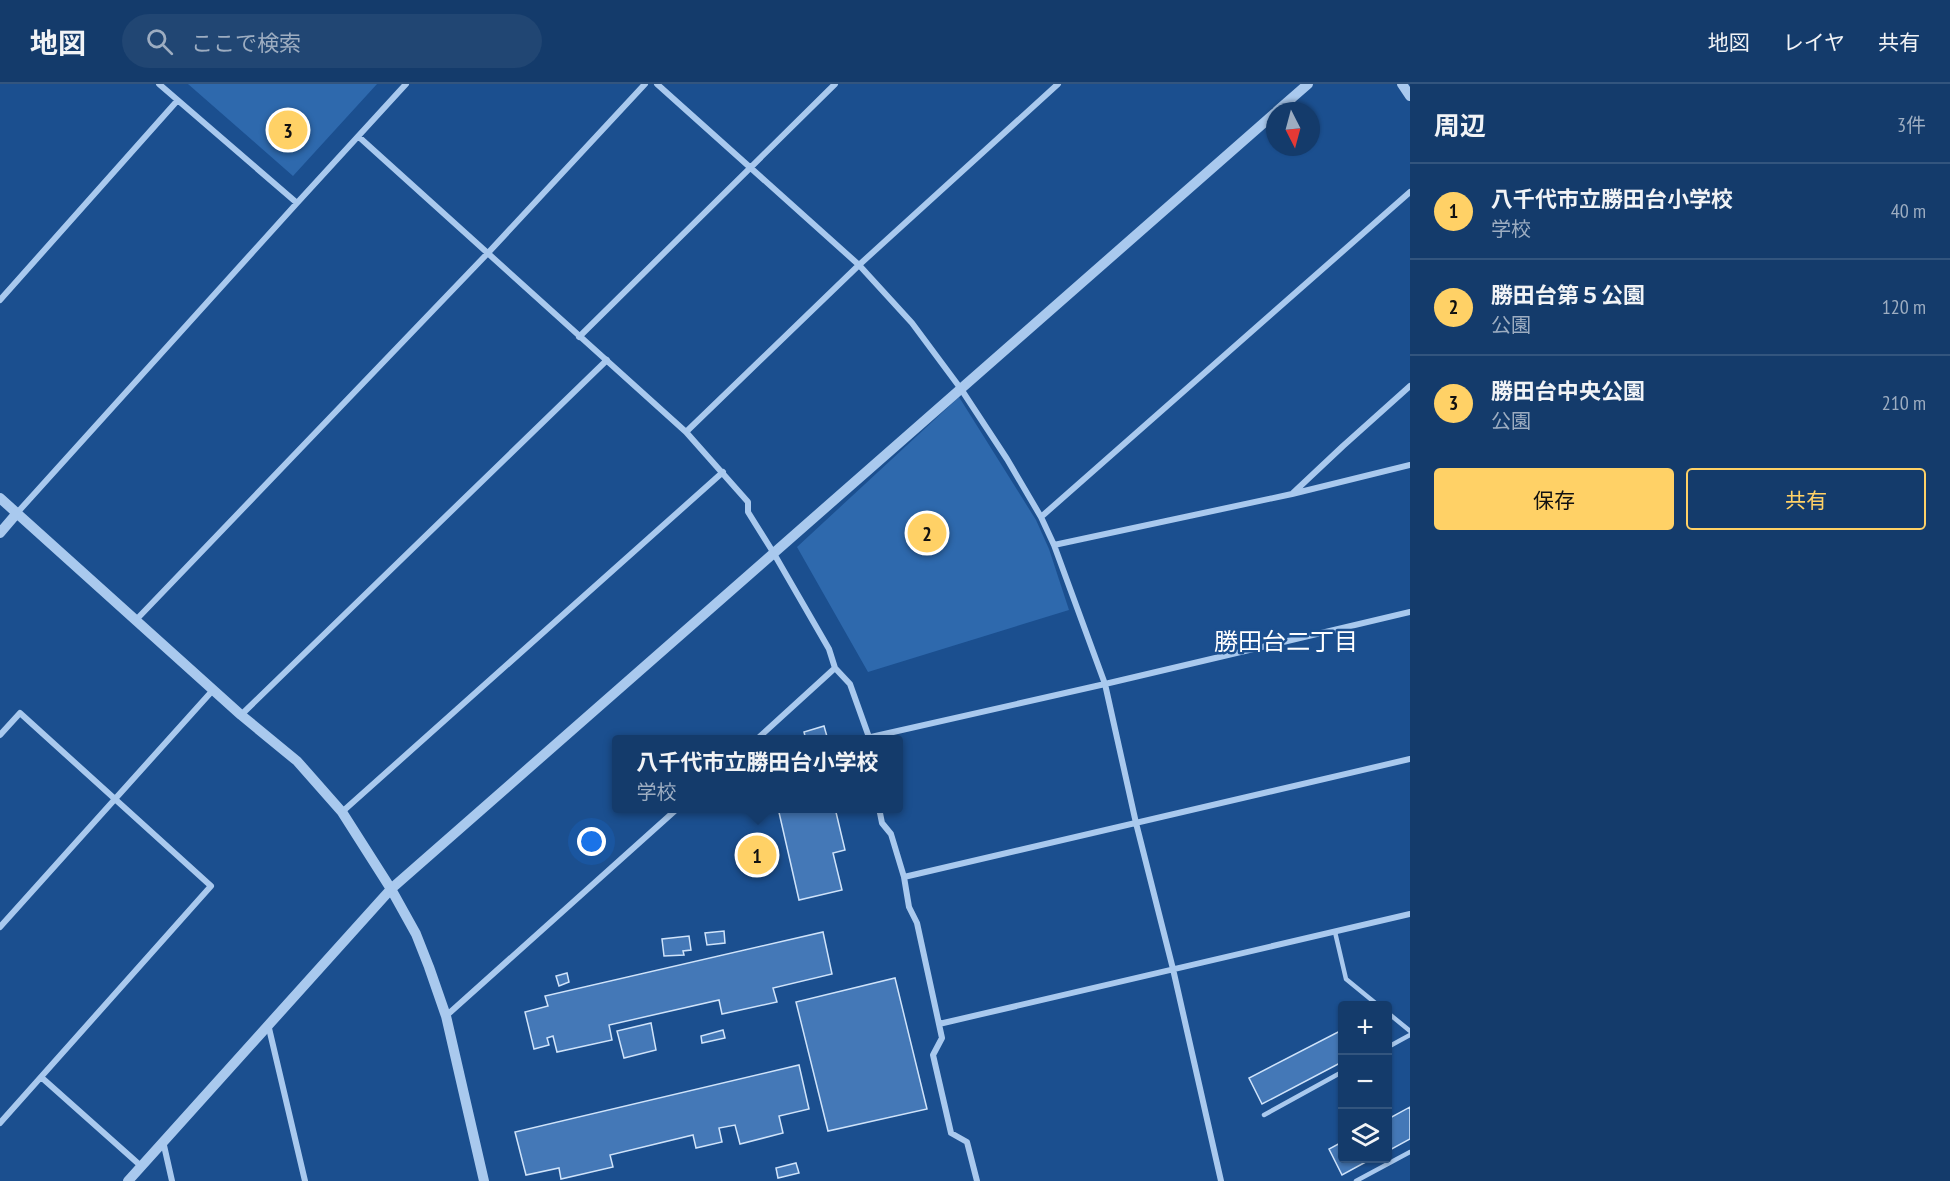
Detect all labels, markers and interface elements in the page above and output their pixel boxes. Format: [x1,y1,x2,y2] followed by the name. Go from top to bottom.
[122,14,542,68] search box
[30,24,86,61] text: 地図
[143,25,176,58] icon: search
[191,29,301,57] text: ここで検索
[1708,29,1750,56] text: 地図
[1783,29,1845,56] text: レイヤ
[1878,29,1920,56] text: 共有
[1266,102,1320,156] north arrow
[268,108,308,152] pin: 3
[1434,109,1486,142] text: 周辺
[1897,112,1926,138] text: 3件
[1491,185,1733,213] text: 八千代市立勝田台小学校
[1449,198,1458,224] text: 1
[1891,198,1926,224] text: 40 m
[1491,216,1531,242] text: 学校
[1491,281,1645,309] text: 勝田台第５公園
[1449,294,1458,320] text: 2
[1882,294,1926,320] text: 120 m
[1491,312,1531,338] text: 公園
[1491,377,1645,405] text: 勝田台中央公園
[1449,390,1458,416] text: 3
[1882,390,1926,416] text: 210 m
[1491,408,1531,434] text: 公園
[1434,468,1674,530] button: 保存
[1686,468,1926,530] button: 共有
[908,510,946,556] pin: 2
[1214,626,1358,657] district label: 勝田台二丁目
[612,735,903,813] popup
[636,748,879,776] text: 八千代市立勝田台小学校
[636,779,676,805] text: 学校
[577,827,606,856] your location
[738,832,777,878] pin: 1
[1338,1001,1392,1163] map controls
[1338,1001,1392,1055] button: +
[1338,1055,1392,1109] button: −
[1338,1109,1392,1163] button: layers

